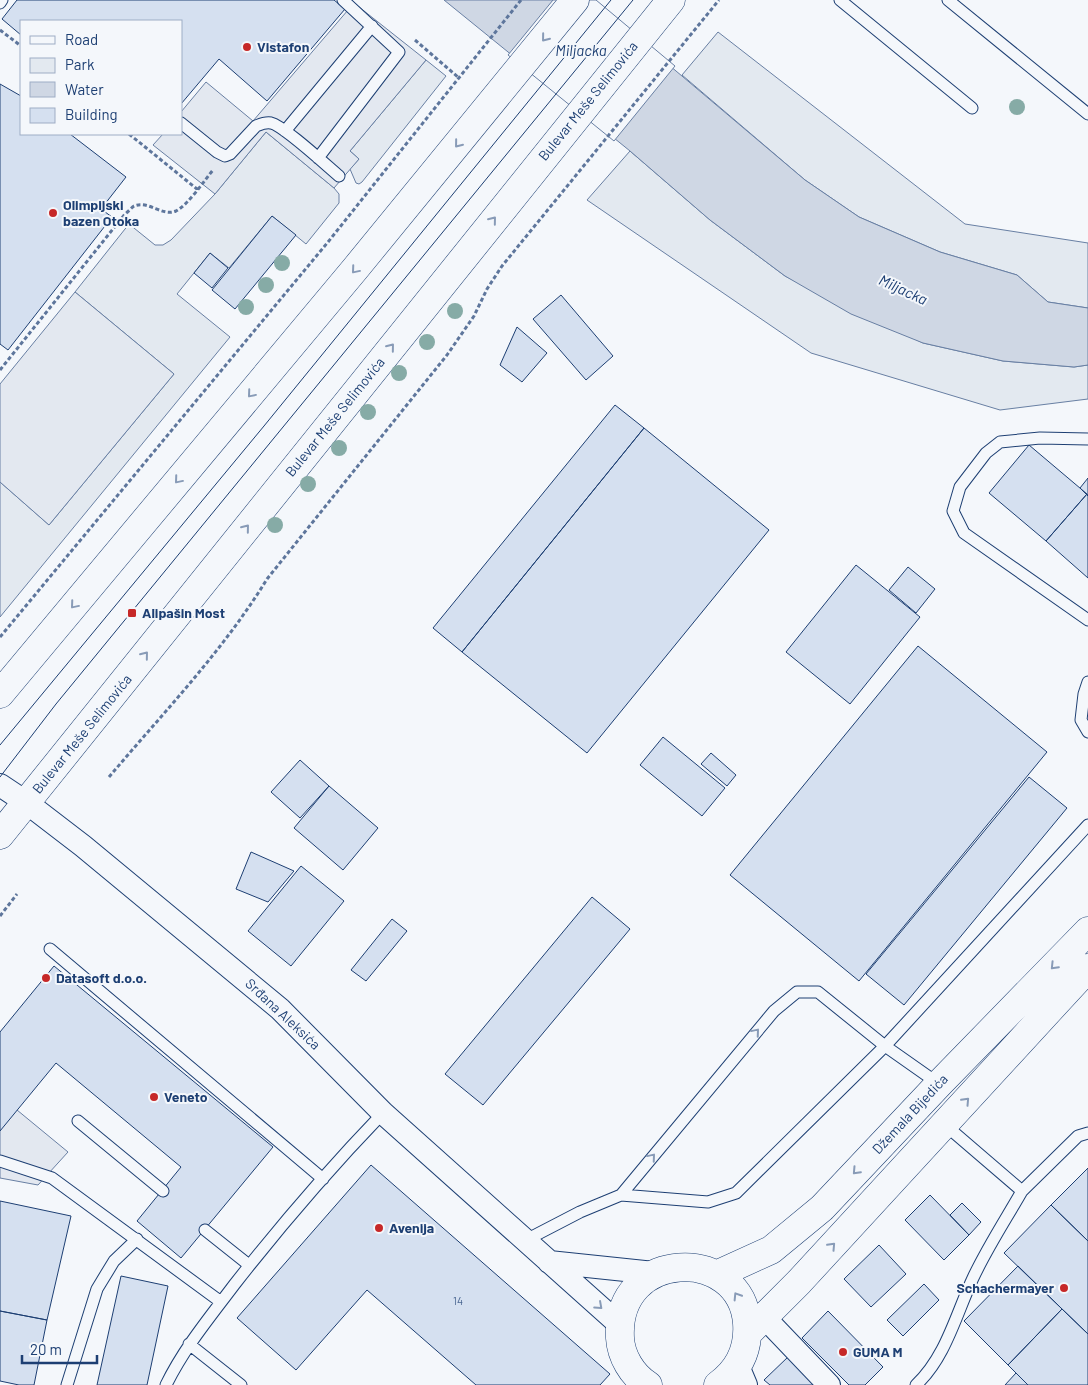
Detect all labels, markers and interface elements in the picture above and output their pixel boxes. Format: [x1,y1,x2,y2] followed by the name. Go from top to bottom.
[20,20,182,135] legend
[65,30,98,48] text: Road
[542,32,550,41] one-way arrow
[257,38,309,55] place label: Vistafon
[534,38,641,164] street label: Bulevar Meše Selimovića
[241,41,253,53] marker: Vistafon
[555,41,607,59] water label: Miljacka
[65,55,95,73] text: Park
[65,80,104,98] text: Water
[65,105,118,123] text: Building
[456,138,464,147] one-way arrow
[63,196,139,229] place label: Olimpijski bazen Otoka
[47,207,59,219] marker: Olimpijski bazen Otoka
[487,217,495,226] one-way arrow
[351,264,360,273] one-way arrow
[876,270,931,308] water label: Miljacka
[386,344,394,353] one-way arrow
[281,354,388,480] street label: Bulevar Meše Selimovića
[247,389,256,398] one-way arrow
[175,475,184,484] one-way arrow
[241,525,250,534] one-way arrow
[72,599,80,608] one-way arrow
[142,604,225,621] place label: Alipašin Most
[126,607,138,619] marker: Alipašin Most
[139,652,148,661] one-way arrow
[28,671,135,797] street label: Bulevar Meše Selimovića
[1051,960,1060,969] one-way arrow
[56,969,147,986] place label: Datasoft d.o.o.
[40,972,52,984] marker: Datasoft d.o.o.
[242,975,324,1053] street label: Srđana Aleksića
[751,1029,760,1038] one-way arrow
[868,1070,951,1157] street label: Džemala Bijedića
[164,1088,208,1105] place label: Veneto
[148,1091,160,1103] marker: Veneto
[960,1097,969,1106] one-way arrow
[647,1154,656,1163] one-way arrow
[853,1166,862,1175] one-way arrow
[389,1219,434,1236] place label: Avenija
[373,1222,385,1234] marker: Avenija
[826,1242,835,1251] one-way arrow
[956,1279,1055,1296] place label: Schachermayer
[1058,1282,1070,1294] marker: Schachermayer
[734,1293,743,1302] one-way arrow
[453,1294,463,1307] house number: 14
[594,1300,603,1309] one-way arrow
[22,1332,98,1364] scale bar
[30,1340,62,1358] text: 20 m
[853,1343,903,1360] place label: GUMA M
[837,1346,849,1358] marker: GUMA M

